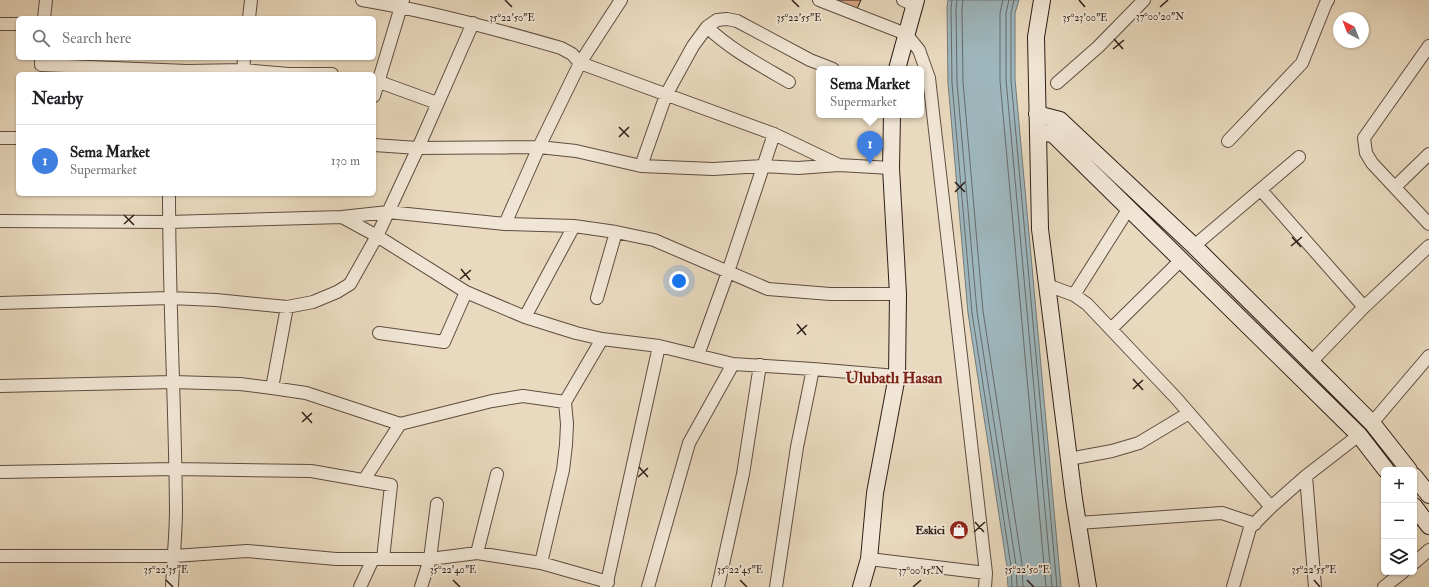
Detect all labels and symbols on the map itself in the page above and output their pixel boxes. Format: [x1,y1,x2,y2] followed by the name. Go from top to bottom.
[1136,11,1184,23] text: 37°00'20"N
[489,12,535,24] text: 35°22'50"E
[777,12,821,24] text: 35°22'55"E
[1062,12,1108,24] text: 35°23'00"E
[1333,12,1369,48] north arrow
[857,131,883,164] pin: 1
[669,271,689,291] your location
[845,368,943,388] district label: Ulubatlı Hasan
[948,519,970,541] shop icon: Eskici
[915,523,946,538] place label: Eskici
[144,564,188,576] text: 35°22'35"E
[430,564,476,576] text: 35°22'40"E
[717,564,763,576] text: 35°22'45"E
[1004,564,1050,576] text: 35°22'50"E
[1292,564,1336,576] text: 35°22'55"E
[898,565,944,577] text: 37°00'15"N

